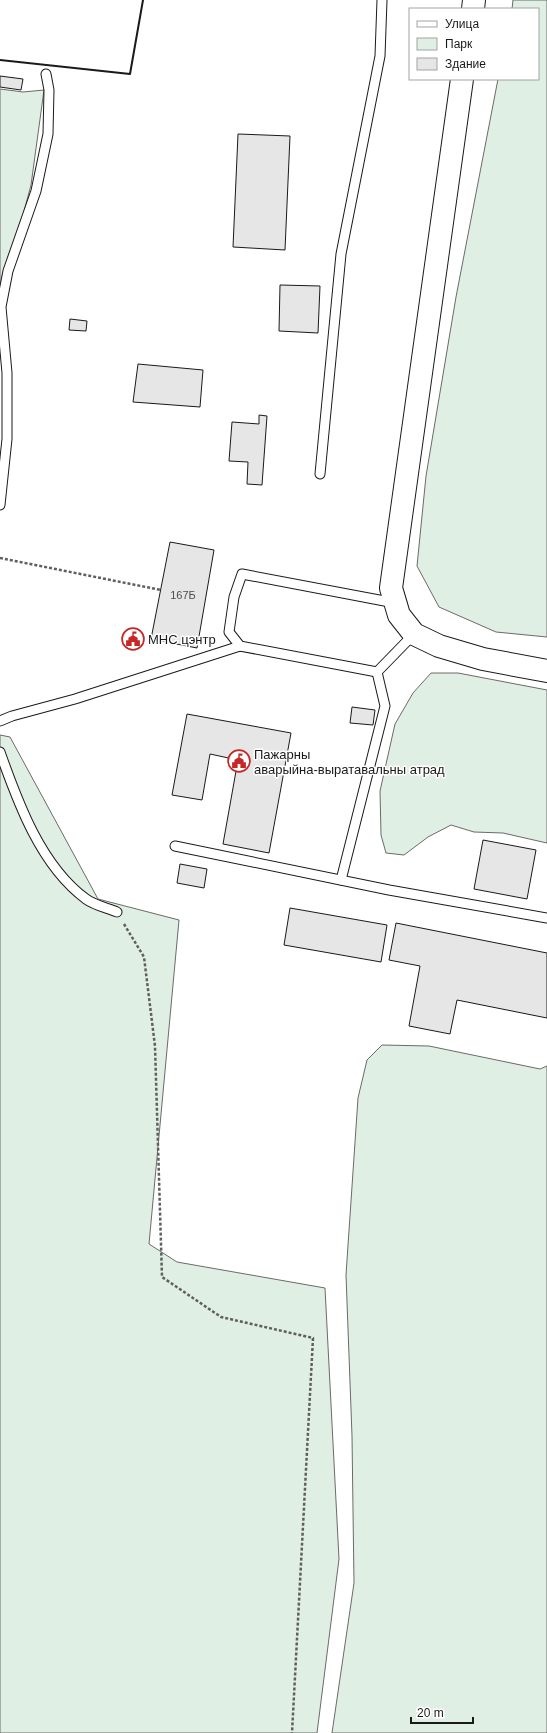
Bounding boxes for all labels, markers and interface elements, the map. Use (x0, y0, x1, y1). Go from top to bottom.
legend (409, 8, 539, 80)
text: Улица (445, 17, 479, 31)
text: Парк (445, 37, 473, 51)
text: Здание (445, 57, 486, 71)
house number: 167Б (170, 589, 196, 601)
public building icon: МНС цэнтр (120, 626, 146, 652)
place label: МНС цэнтр (148, 632, 216, 647)
place label: Пажарны аварыйна-выратавальны атрад (254, 747, 445, 777)
public building icon: Пажарны аварыйна-выратавальны атрад (226, 748, 252, 774)
scale bar (411, 1699, 473, 1725)
text: 20 m (417, 1706, 444, 1720)

